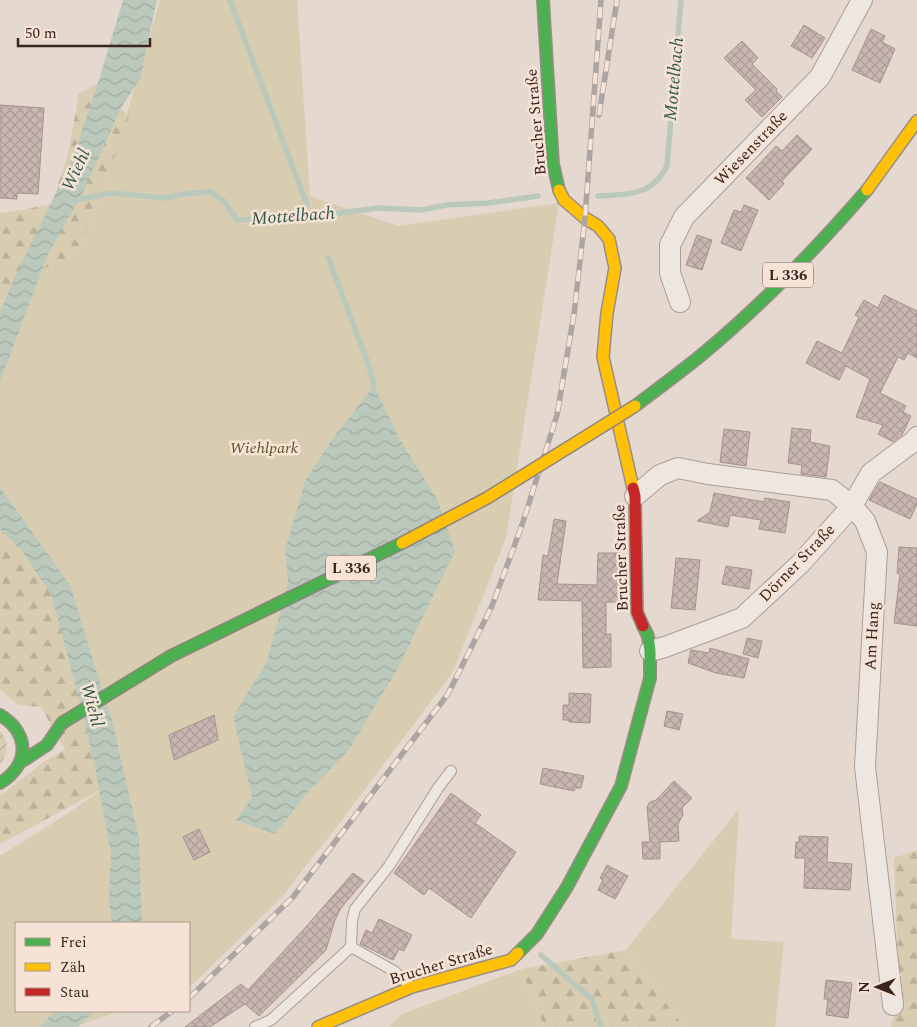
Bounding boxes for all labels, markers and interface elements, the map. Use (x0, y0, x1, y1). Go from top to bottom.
scale bar (18, 15, 150, 47)
text: 50 m (25, 22, 57, 45)
water label: Mottelbach (657, 36, 691, 122)
street label: Brucher Straße (519, 68, 553, 176)
street label: Wiesenstraße (709, 105, 793, 191)
water label: Wiehl (54, 144, 98, 196)
water label: Mottelbach (250, 200, 336, 232)
road number: L 336 (763, 262, 813, 288)
park label: Wiehlpark (230, 436, 299, 460)
street label: Brucher Straße (607, 504, 635, 612)
street label: Dörner Straße (753, 518, 841, 608)
road number: L 336 (326, 556, 376, 580)
street label: Am Hang (858, 601, 886, 671)
water label: Wiehl (73, 680, 111, 730)
legend (15, 922, 190, 1012)
text: Frei (60, 931, 87, 954)
street label: Brucher Straße (386, 937, 496, 991)
text: Zäh (60, 956, 86, 979)
north arrow (852, 962, 902, 1012)
text: Stau (60, 981, 89, 1004)
text: N (854, 981, 875, 993)

